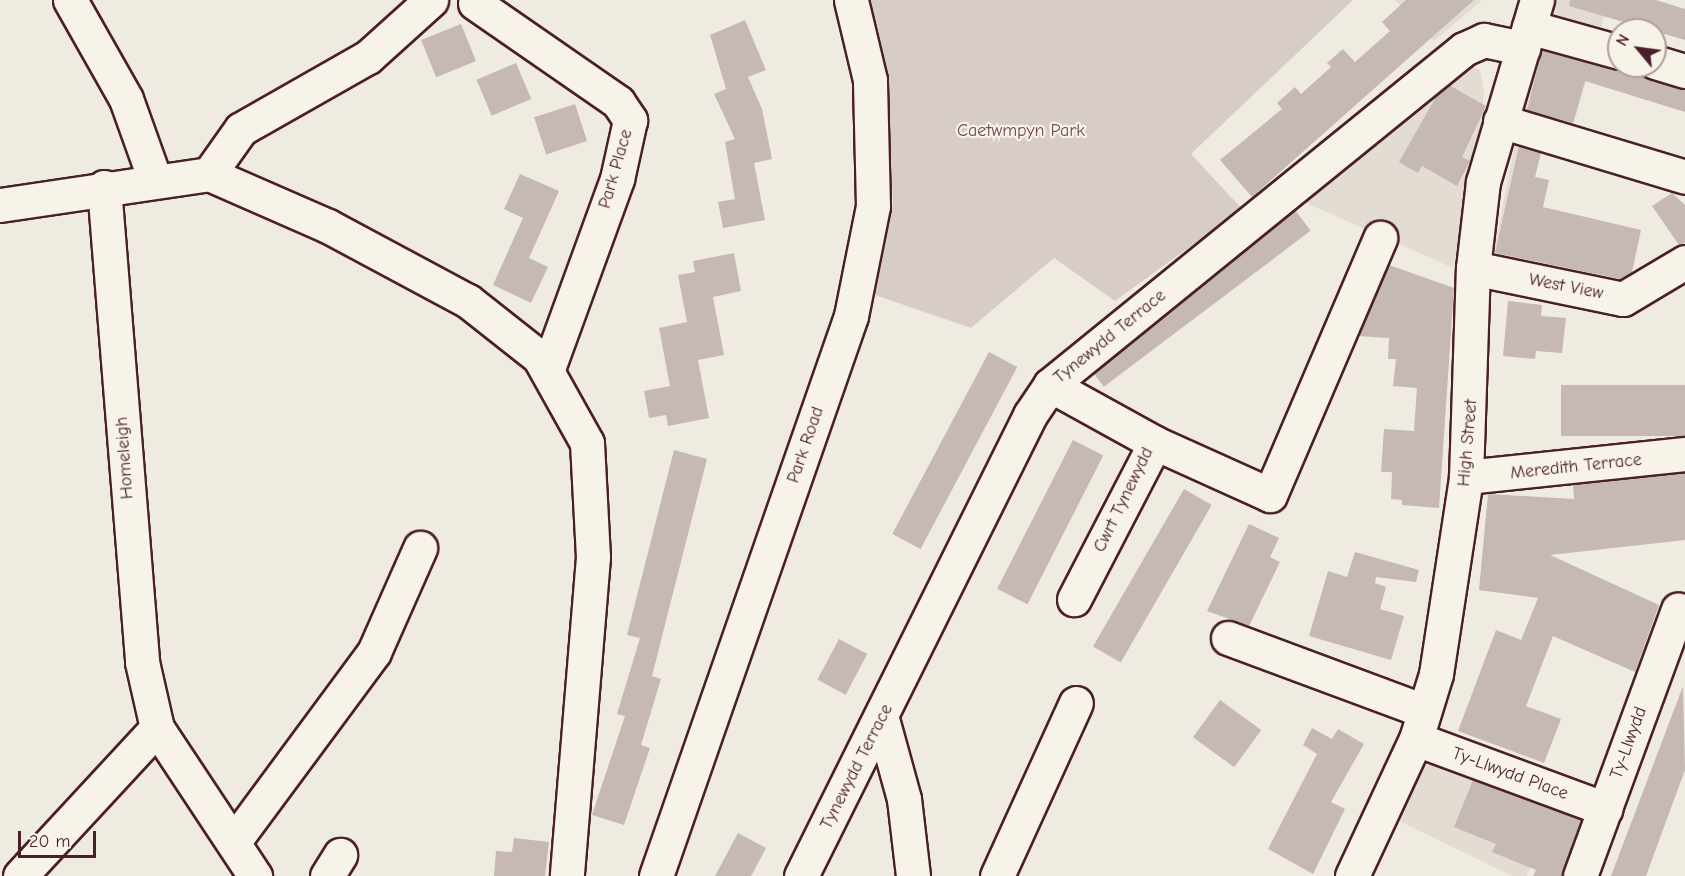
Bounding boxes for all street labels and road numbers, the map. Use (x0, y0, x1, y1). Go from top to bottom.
street label: Park Place (594, 127, 638, 211)
street label: West View (1527, 269, 1605, 305)
street label: Tynewydd Terrace (1050, 285, 1170, 389)
street label: High Street (1453, 399, 1483, 487)
street label: Park Road (783, 404, 829, 486)
street label: Homeleigh (111, 416, 139, 500)
street label: Cwrt Tynewydd (1089, 444, 1159, 556)
street label: Meredith Terrace (1509, 449, 1643, 485)
street label: Tynewydd Terrace (816, 701, 898, 833)
street label: Ty-Llwydd (1606, 704, 1652, 782)
street label: Ty-Llwydd Place (1449, 743, 1571, 805)

